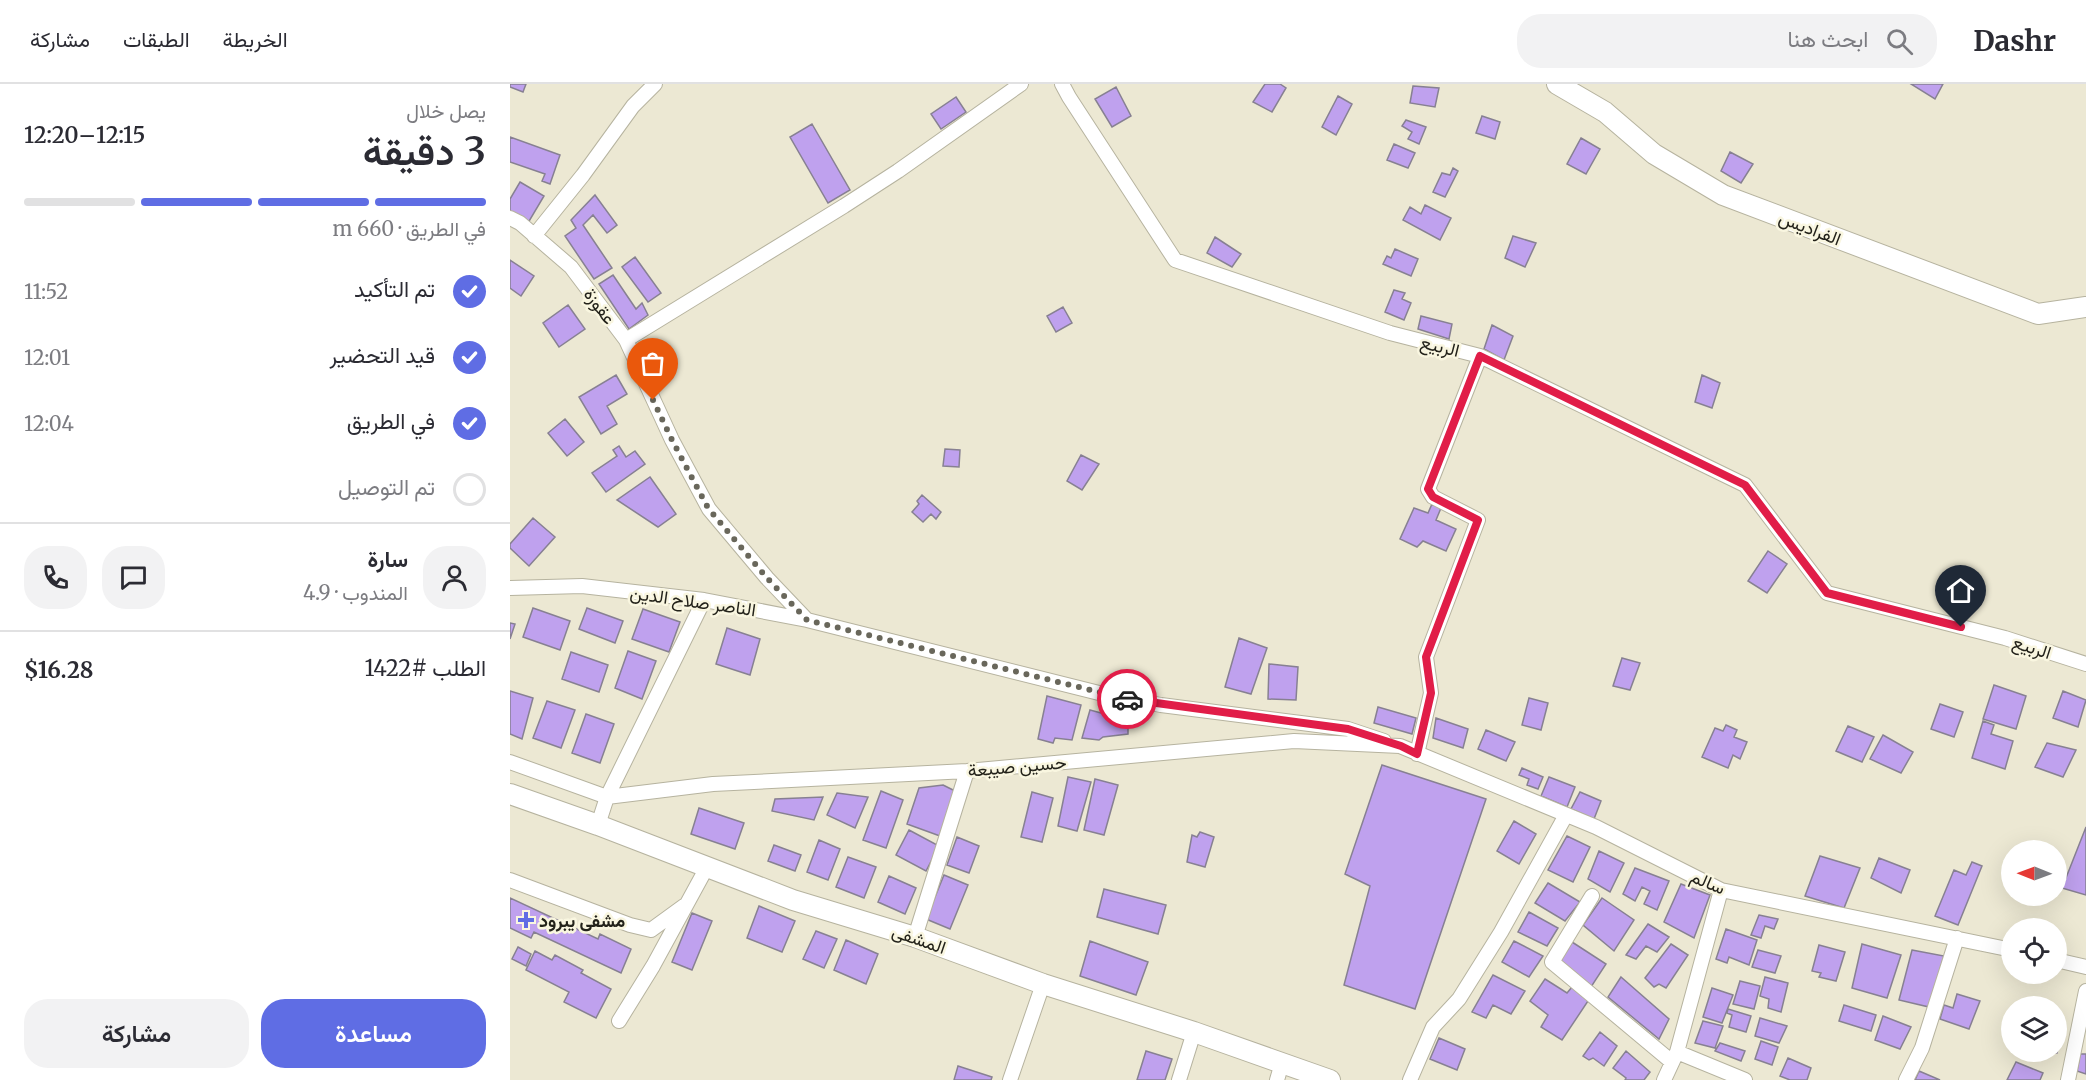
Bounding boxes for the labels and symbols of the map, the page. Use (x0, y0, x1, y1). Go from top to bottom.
street label: الفراديس (1776, 206, 1844, 250)
street label: عقوزة (579, 283, 621, 329)
street label: الربيع (1418, 330, 1462, 363)
pin (627, 338, 678, 400)
pin (1935, 565, 1986, 627)
street label: الناصر صلاح الدين (628, 581, 757, 622)
street label: الربيع (2009, 630, 2054, 665)
courier (1097, 669, 1157, 729)
street label: حسين صيبعة (967, 750, 1067, 782)
north arrow (2001, 840, 2067, 906)
street label: سالم (1687, 864, 1729, 900)
place label: مشفى يبرود (539, 909, 626, 932)
marker: مشفى يبرود (517, 911, 535, 929)
street label: المشفى (889, 919, 949, 959)

